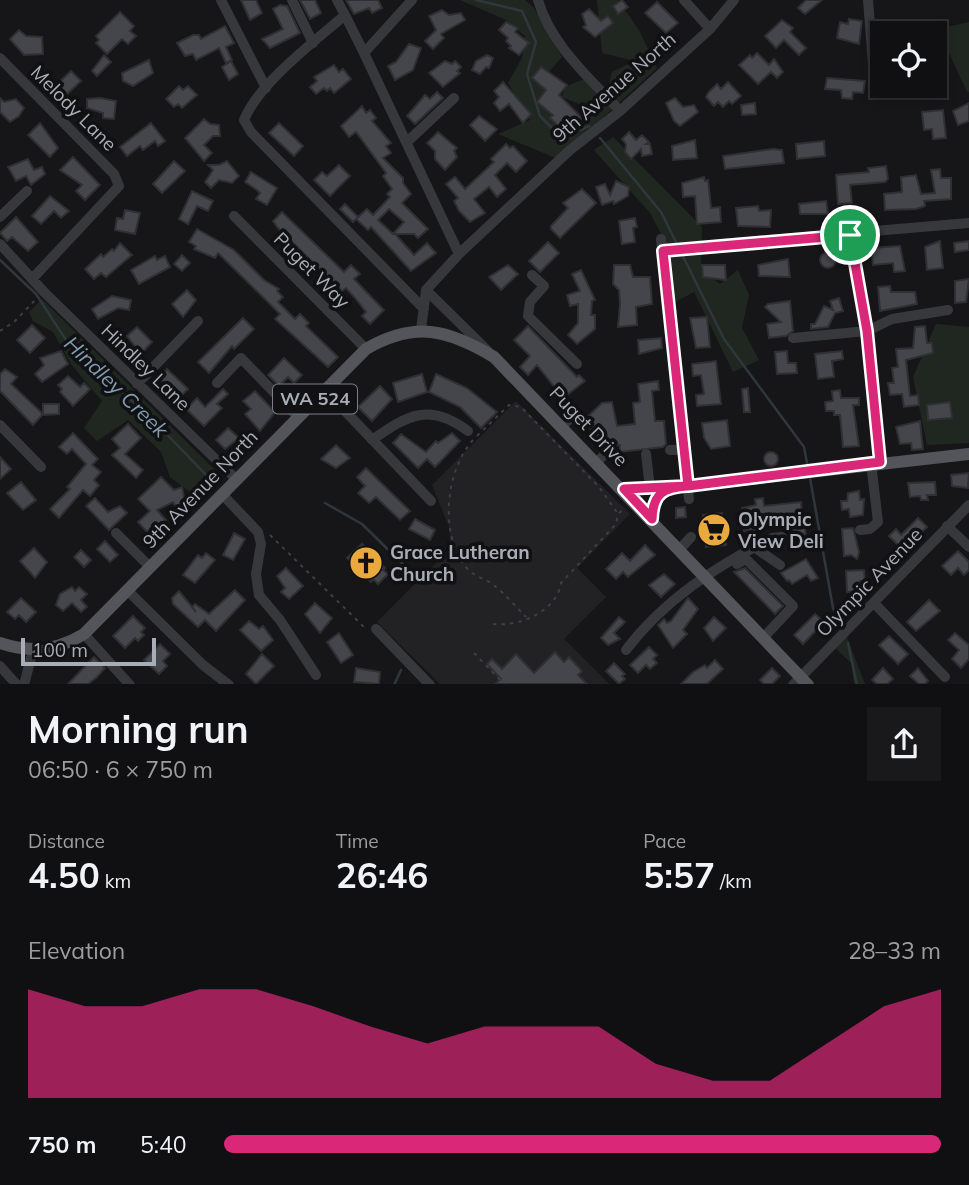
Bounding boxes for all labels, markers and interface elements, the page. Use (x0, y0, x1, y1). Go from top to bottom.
map controls (870, 21, 947, 98)
button: locate (870, 21, 947, 98)
street label: 9th Avenue North (547, 27, 681, 147)
street label: Melody Lane (26, 60, 122, 156)
pin (820, 205, 880, 265)
icon: arrive (831, 216, 869, 254)
street label: Puget Way (269, 227, 355, 313)
street label: Hindley Lane (96, 319, 196, 415)
water label: Hindley Creek (59, 330, 175, 443)
street label: Puget Drive (545, 381, 633, 471)
road number: WA 524 (273, 384, 357, 414)
street label: 9th Avenue North (137, 425, 263, 553)
place label: Olympic View Deli (737, 507, 824, 553)
supermarket icon: Olympic View Deli (695, 511, 733, 549)
street label: Olympic Avenue (811, 522, 927, 642)
place label: Grace Lutheran Church (390, 540, 530, 586)
church icon: Grace Lutheran Church (347, 544, 385, 582)
scale bar (21, 636, 156, 667)
text: 100 m (32, 638, 88, 662)
text: Morning run (28, 705, 249, 753)
button: share (867, 707, 941, 781)
text: 06:50 · 6 × 750 m (28, 755, 213, 784)
text: Distance (28, 829, 105, 853)
text: Time (336, 829, 379, 853)
text: Pace (643, 829, 686, 853)
text: 4.50 (28, 853, 100, 897)
text: 26:46 (336, 853, 428, 897)
text: 5:57 (643, 853, 715, 897)
text: km (100, 869, 131, 893)
text: /km (715, 869, 752, 893)
text: Elevation (28, 936, 125, 965)
text: 28–33 m (848, 936, 941, 965)
text: 750 m (28, 1130, 96, 1159)
text: 5:40 (140, 1130, 187, 1159)

